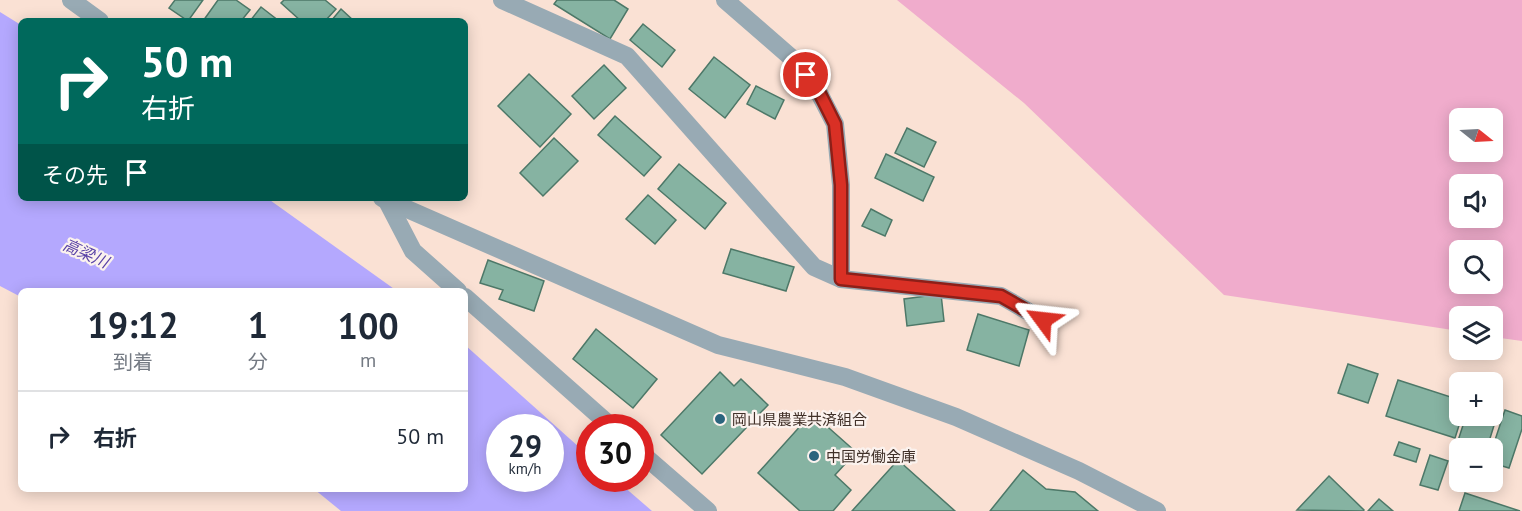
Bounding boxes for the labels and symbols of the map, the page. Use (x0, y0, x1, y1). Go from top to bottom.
pin (780, 49, 831, 100)
north arrow (1449, 108, 1503, 162)
water label: 高梁川 (60, 234, 114, 273)
position arrow (1011, 288, 1075, 352)
place label: 岡山県農業共済組合 (732, 410, 867, 429)
marker: 岡山県農業共済組合 (713, 412, 727, 426)
speed limit sign: 30 (576, 414, 654, 492)
place label: 中国労働金庫 (826, 447, 916, 466)
marker: 中国労働金庫 (807, 449, 821, 463)

